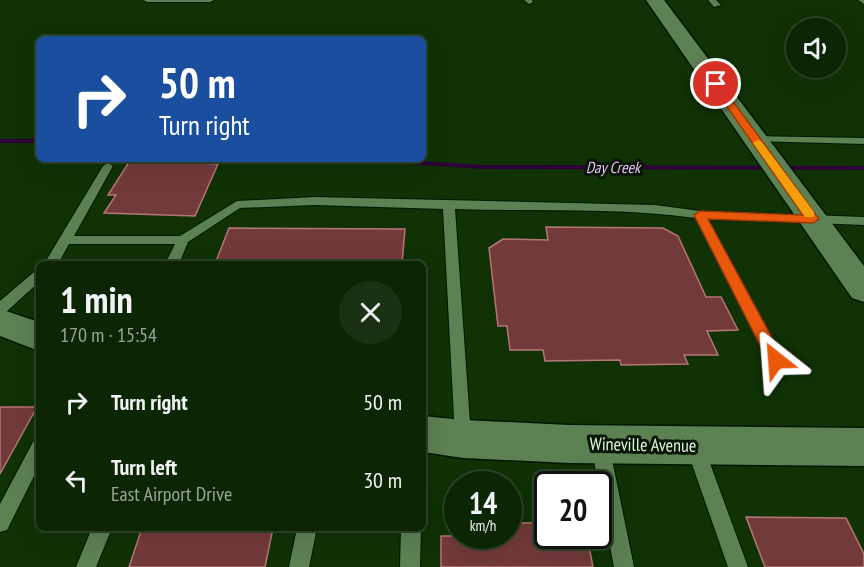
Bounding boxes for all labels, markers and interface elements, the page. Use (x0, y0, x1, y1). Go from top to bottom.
map controls (786, 18, 846, 78)
button: sound (786, 18, 846, 78)
text: 50 m (159, 55, 236, 110)
pin (690, 58, 741, 109)
icon: right (60, 60, 138, 138)
icon: arrive (699, 67, 732, 100)
text: Turn right (159, 108, 250, 142)
water label: Day Creek (586, 157, 642, 177)
text: 1 min (60, 276, 133, 323)
button: close (339, 281, 402, 344)
text: 170 m · 15:54 (60, 322, 157, 348)
position arrow (744, 328, 808, 392)
icon: right (60, 386, 93, 419)
text: Turn right (111, 388, 188, 416)
text: 50 m (363, 388, 402, 416)
street label: Wineville Avenue (590, 432, 697, 457)
text: Turn left (111, 453, 177, 481)
icon: left (60, 464, 93, 497)
text: 30 m (363, 466, 402, 494)
speed limit sign: 20 (534, 471, 612, 549)
text: East Airport Drive (111, 481, 232, 507)
text: 14 (469, 483, 497, 522)
text: km/h (470, 516, 496, 535)

